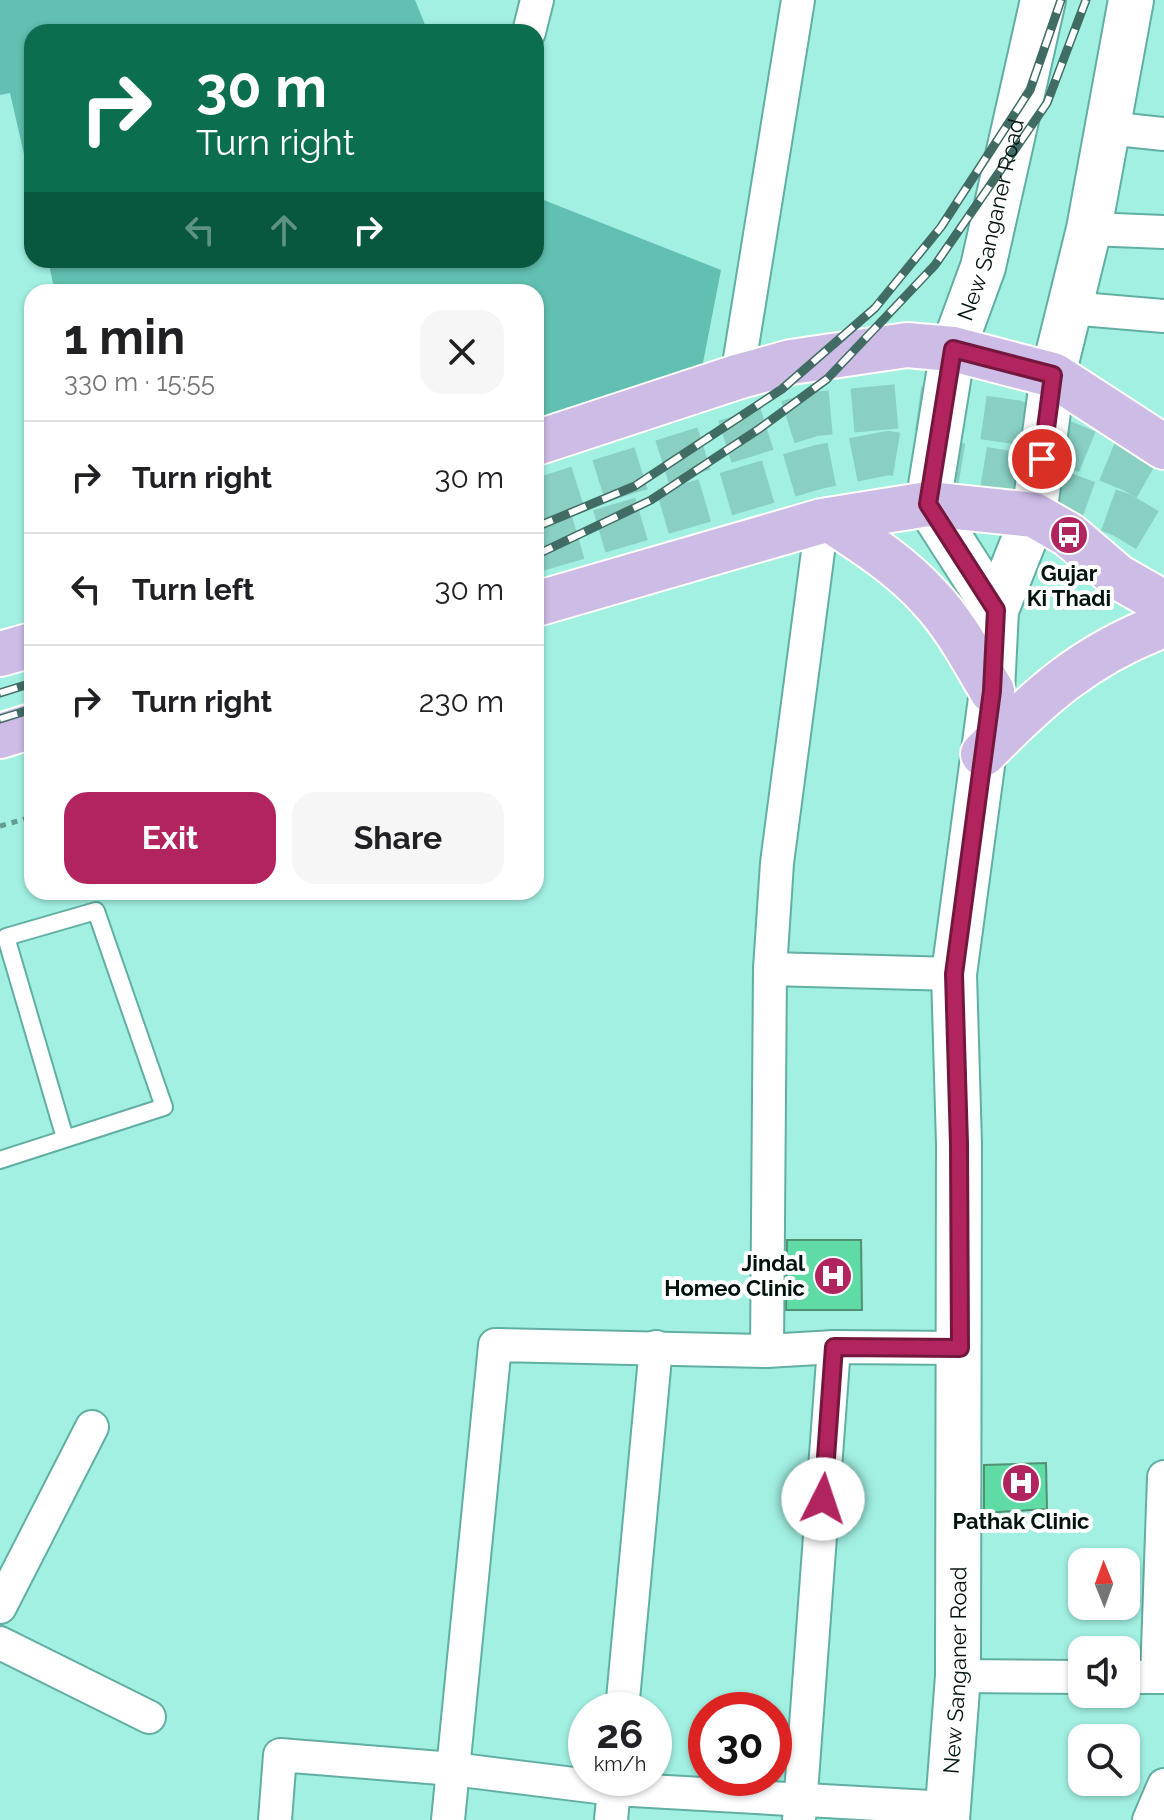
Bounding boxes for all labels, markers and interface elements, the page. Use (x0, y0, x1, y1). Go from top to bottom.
text: 30 m (196, 54, 327, 120)
icon: right (64, 56, 168, 160)
street label: New Sanganer Road (952, 116, 1029, 324)
text: Turn right (196, 121, 355, 163)
icon: left (178, 208, 222, 252)
icon: ahead (262, 208, 306, 252)
icon: right (346, 208, 390, 252)
text: 1 min (64, 309, 185, 365)
button: close (420, 310, 504, 394)
text: 330 m · 15:55 (64, 367, 215, 397)
pin (1008, 425, 1076, 493)
icon: arrive (1020, 437, 1064, 481)
icon: right (64, 455, 108, 499)
text: Turn right (132, 460, 272, 495)
text: 30 m (434, 460, 504, 495)
bus stop icon: Gujar Ki Thadi (1048, 514, 1090, 556)
place label: Gujar Ki Thadi (1027, 560, 1111, 611)
icon: left (64, 567, 108, 611)
text: Turn left (132, 572, 254, 607)
text: 30 m (434, 572, 504, 607)
icon: right (64, 679, 108, 723)
text: Turn right (132, 684, 272, 719)
text: 230 m (419, 684, 504, 719)
button: Exit (64, 792, 276, 884)
button: Share (292, 792, 504, 884)
place label: Jindal Homeo Clinic (664, 1250, 806, 1301)
hospital icon: Jindal Homeo Clinic (812, 1255, 854, 1297)
position arrow (781, 1457, 865, 1541)
hospital icon: Pathak Clinic (1000, 1462, 1042, 1504)
place label: Pathak Clinic (953, 1508, 1089, 1534)
north arrow (1068, 1548, 1140, 1620)
map controls (1068, 1548, 1140, 1796)
street label: New Sanganer Road (938, 1567, 971, 1775)
button: sound (1068, 1636, 1140, 1708)
speed limit sign: 30 (688, 1692, 792, 1796)
text: 26 (597, 1710, 643, 1757)
button: search (1068, 1724, 1140, 1796)
text: km/h (594, 1752, 646, 1776)

